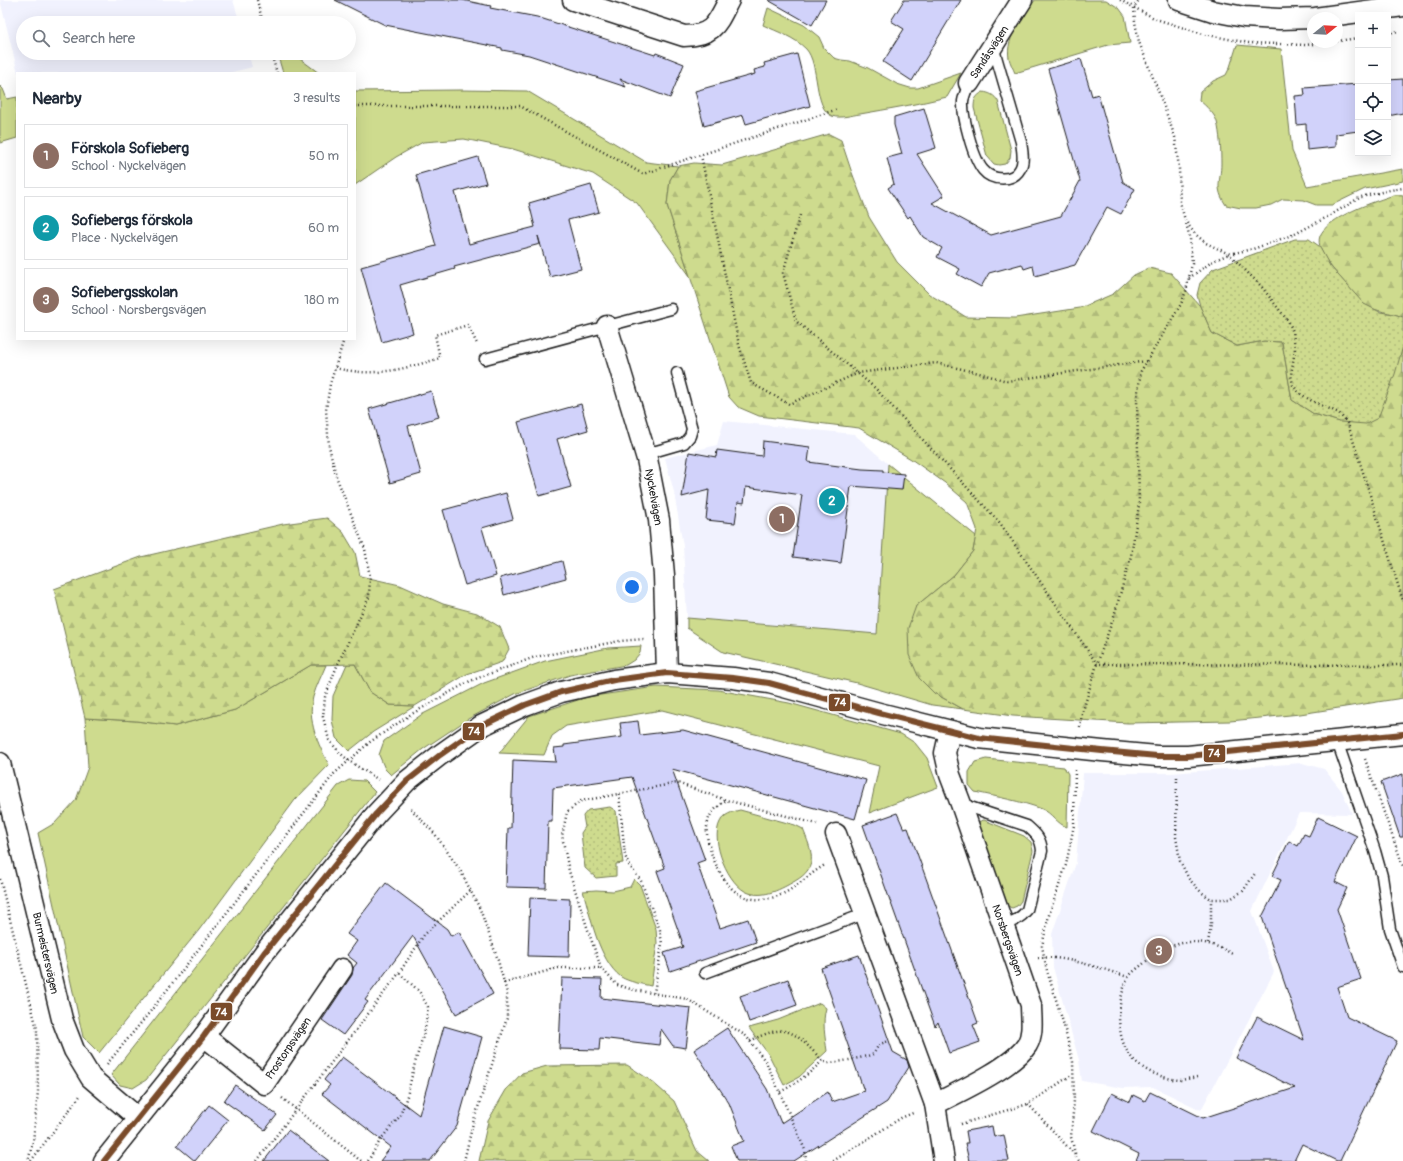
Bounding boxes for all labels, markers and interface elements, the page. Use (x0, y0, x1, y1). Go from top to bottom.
north arrow (1307, 12, 1343, 48)
map controls (1355, 12, 1391, 156)
button: + (1355, 12, 1391, 48)
search box (16, 16, 356, 60)
street label: Sandåsvägen (967, 23, 1011, 81)
icon: search (30, 27, 52, 49)
text: Search here (62, 29, 135, 48)
button: − (1355, 48, 1391, 84)
button: locate (1355, 84, 1391, 120)
text: Nearby (32, 88, 81, 109)
text: 3 results (293, 90, 340, 106)
button: layers (1355, 120, 1391, 156)
text: Förskola Sofieberg (71, 139, 189, 158)
text: 1 (43, 148, 49, 164)
text: 50 m (309, 148, 339, 164)
text: School · Nyckelvägen (71, 158, 186, 174)
text: Sofiebergs förskola (71, 211, 193, 230)
text: 2 (42, 220, 50, 236)
text: 60 m (308, 220, 339, 236)
text: Place · Nyckelvägen (71, 230, 178, 246)
text: Sofiebergsskolan (71, 283, 178, 302)
text: 3 (42, 292, 50, 308)
text: 180 m (304, 292, 339, 308)
text: School · Norsbergsvägen (71, 302, 206, 318)
street label: Nyckelvägen (642, 468, 665, 527)
pin: 2 (819, 486, 845, 516)
pin: 1 (769, 504, 795, 534)
your location (622, 577, 642, 597)
line badge: 74 (828, 693, 851, 712)
text: 74 (834, 696, 847, 709)
line badge: 74 (462, 722, 485, 741)
text: 74 (468, 725, 481, 738)
line badge: 74 (1203, 744, 1226, 763)
text: 74 (1208, 747, 1221, 760)
street label: Norsbergsvägen (989, 903, 1026, 978)
street label: Burmeistersvägen (30, 911, 61, 995)
pin: 3 (1146, 936, 1172, 966)
line badge: 74 (210, 1002, 233, 1021)
text: 74 (215, 1006, 228, 1019)
street label: Prostorpsvägen (263, 1015, 314, 1082)

